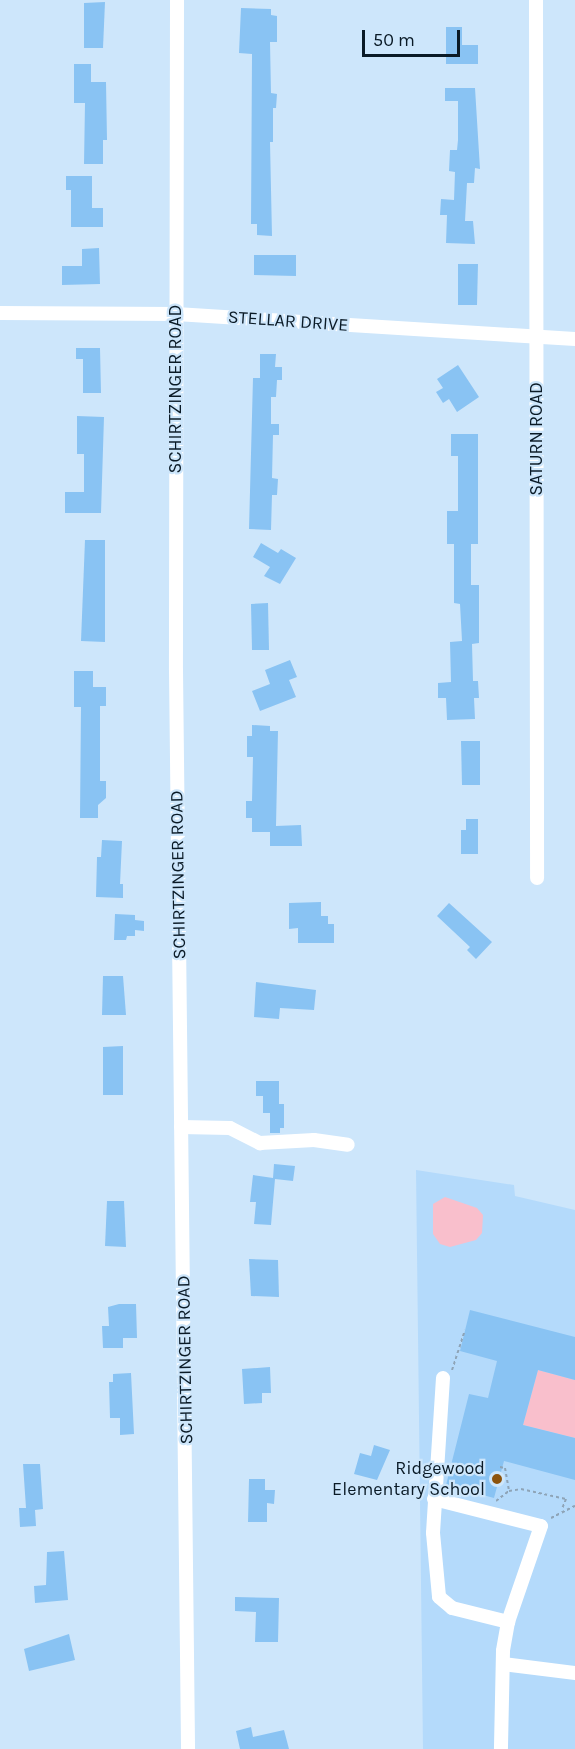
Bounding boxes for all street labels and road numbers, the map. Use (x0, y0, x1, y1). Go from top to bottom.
street label: SCHIRTZINGER ROAD (164, 305, 186, 473)
street label: STELLAR DRIVE (227, 306, 349, 336)
street label: SATURN ROAD (525, 382, 547, 496)
street label: SCHIRTZINGER ROAD (166, 790, 190, 960)
street label: SCHIRTZINGER ROAD (173, 1275, 197, 1445)

